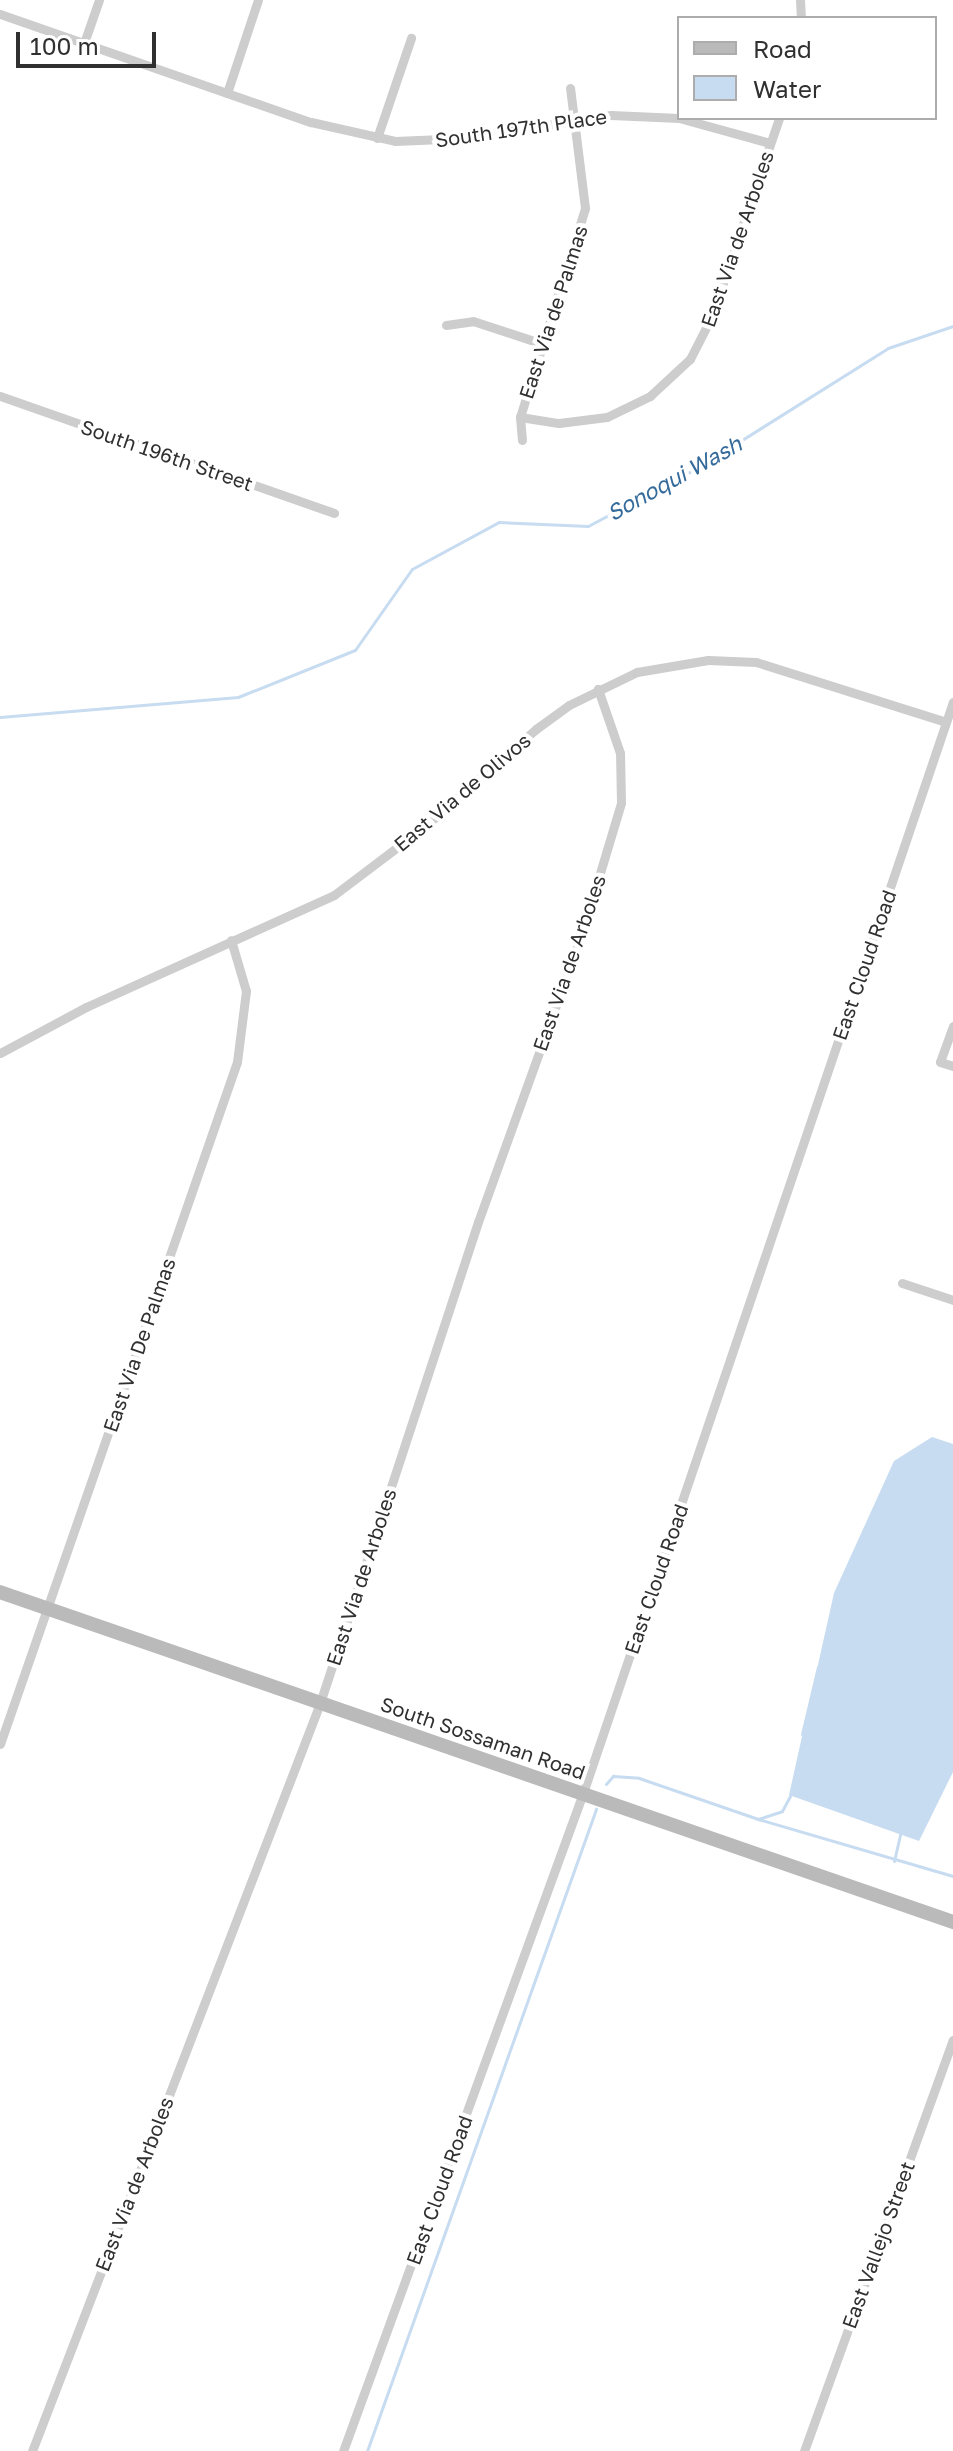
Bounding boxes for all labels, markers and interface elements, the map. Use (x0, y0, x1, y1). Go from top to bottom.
scale bar (20, 16, 160, 66)
legend (677, 16, 937, 120)
text: 100 m (30, 31, 99, 60)
text: Road (753, 34, 812, 63)
text: Water (753, 74, 821, 103)
street label: South 197th Place (434, 104, 608, 152)
street label: East Via de Arboles (696, 148, 778, 330)
street label: East Via de Palmas (514, 222, 592, 402)
street label: South 196th Street (78, 414, 256, 496)
water label: Sonoqui Wash (602, 430, 746, 526)
street label: East Via de Olivos (389, 728, 535, 856)
street label: East Via de Arboles (528, 872, 610, 1054)
street label: East Cloud Road (827, 887, 901, 1043)
street label: East Via De Palmas (98, 1255, 180, 1435)
street label: East Via de Arboles (321, 1485, 401, 1669)
street label: East Cloud Road (619, 1501, 693, 1657)
street label: South Sossaman Road (378, 1692, 588, 1784)
street label: East Via de Arboles (90, 2093, 178, 2275)
street label: East Cloud Road (401, 2112, 477, 2268)
street label: East Vallejo Street (837, 2158, 919, 2332)

